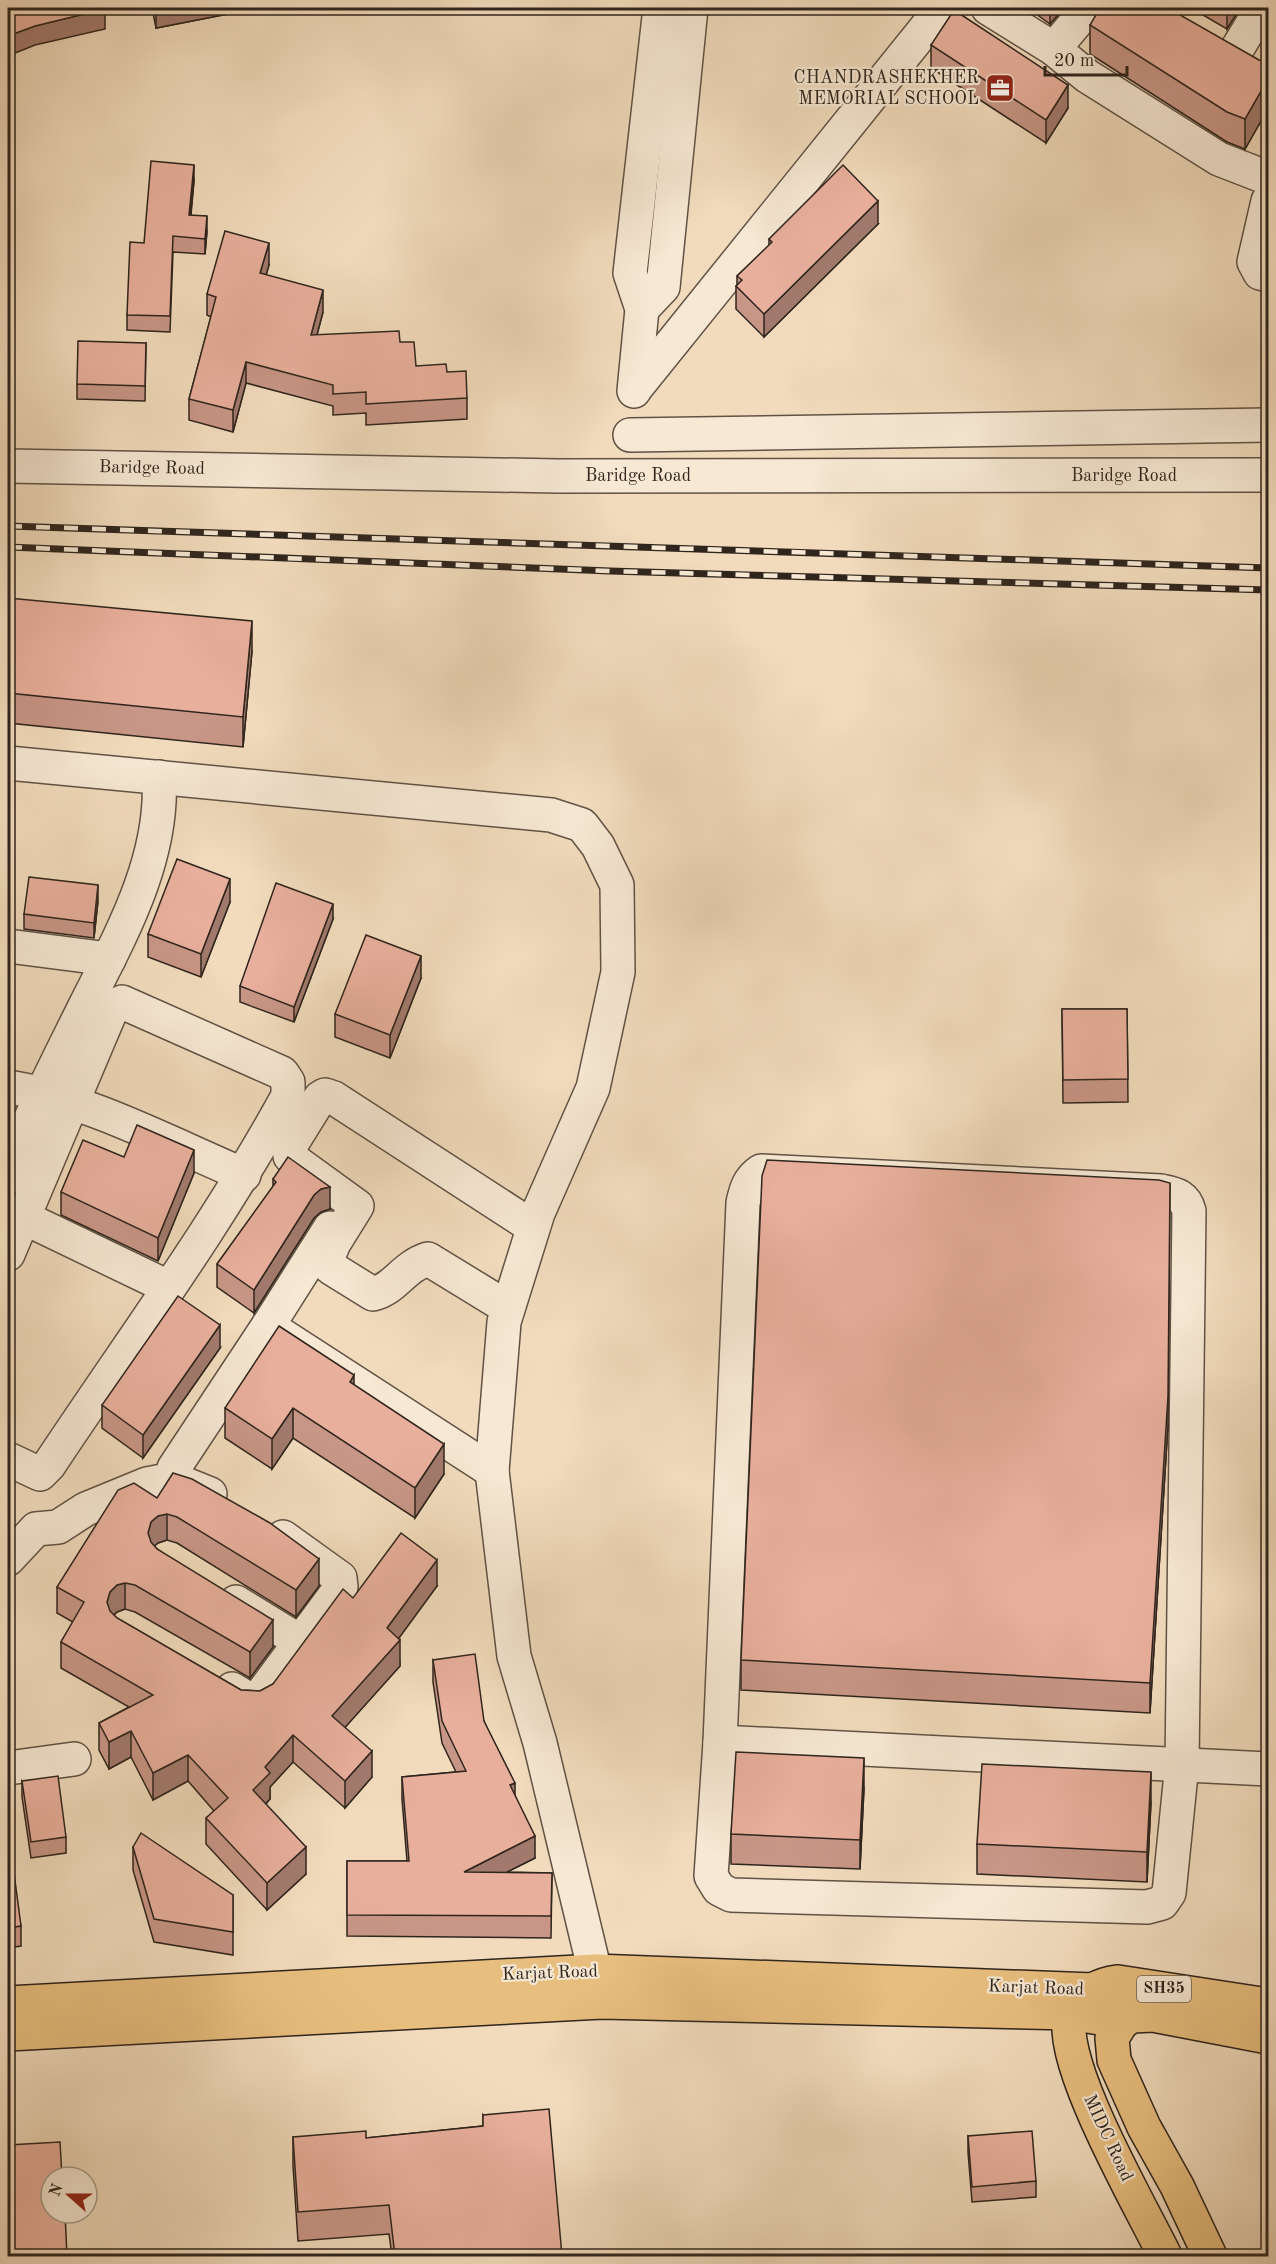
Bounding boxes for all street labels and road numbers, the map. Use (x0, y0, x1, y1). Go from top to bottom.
street label: Baridge Road (99, 458, 205, 478)
street label: Baridge Road (585, 467, 691, 485)
street label: Baridge Road (1071, 467, 1177, 485)
street label: Karjat Road (502, 1962, 598, 1984)
road number: SH35 (1137, 1976, 1191, 2002)
street label: Karjat Road (988, 1977, 1084, 1999)
street label: MIDC Road (1080, 2092, 1136, 2184)

